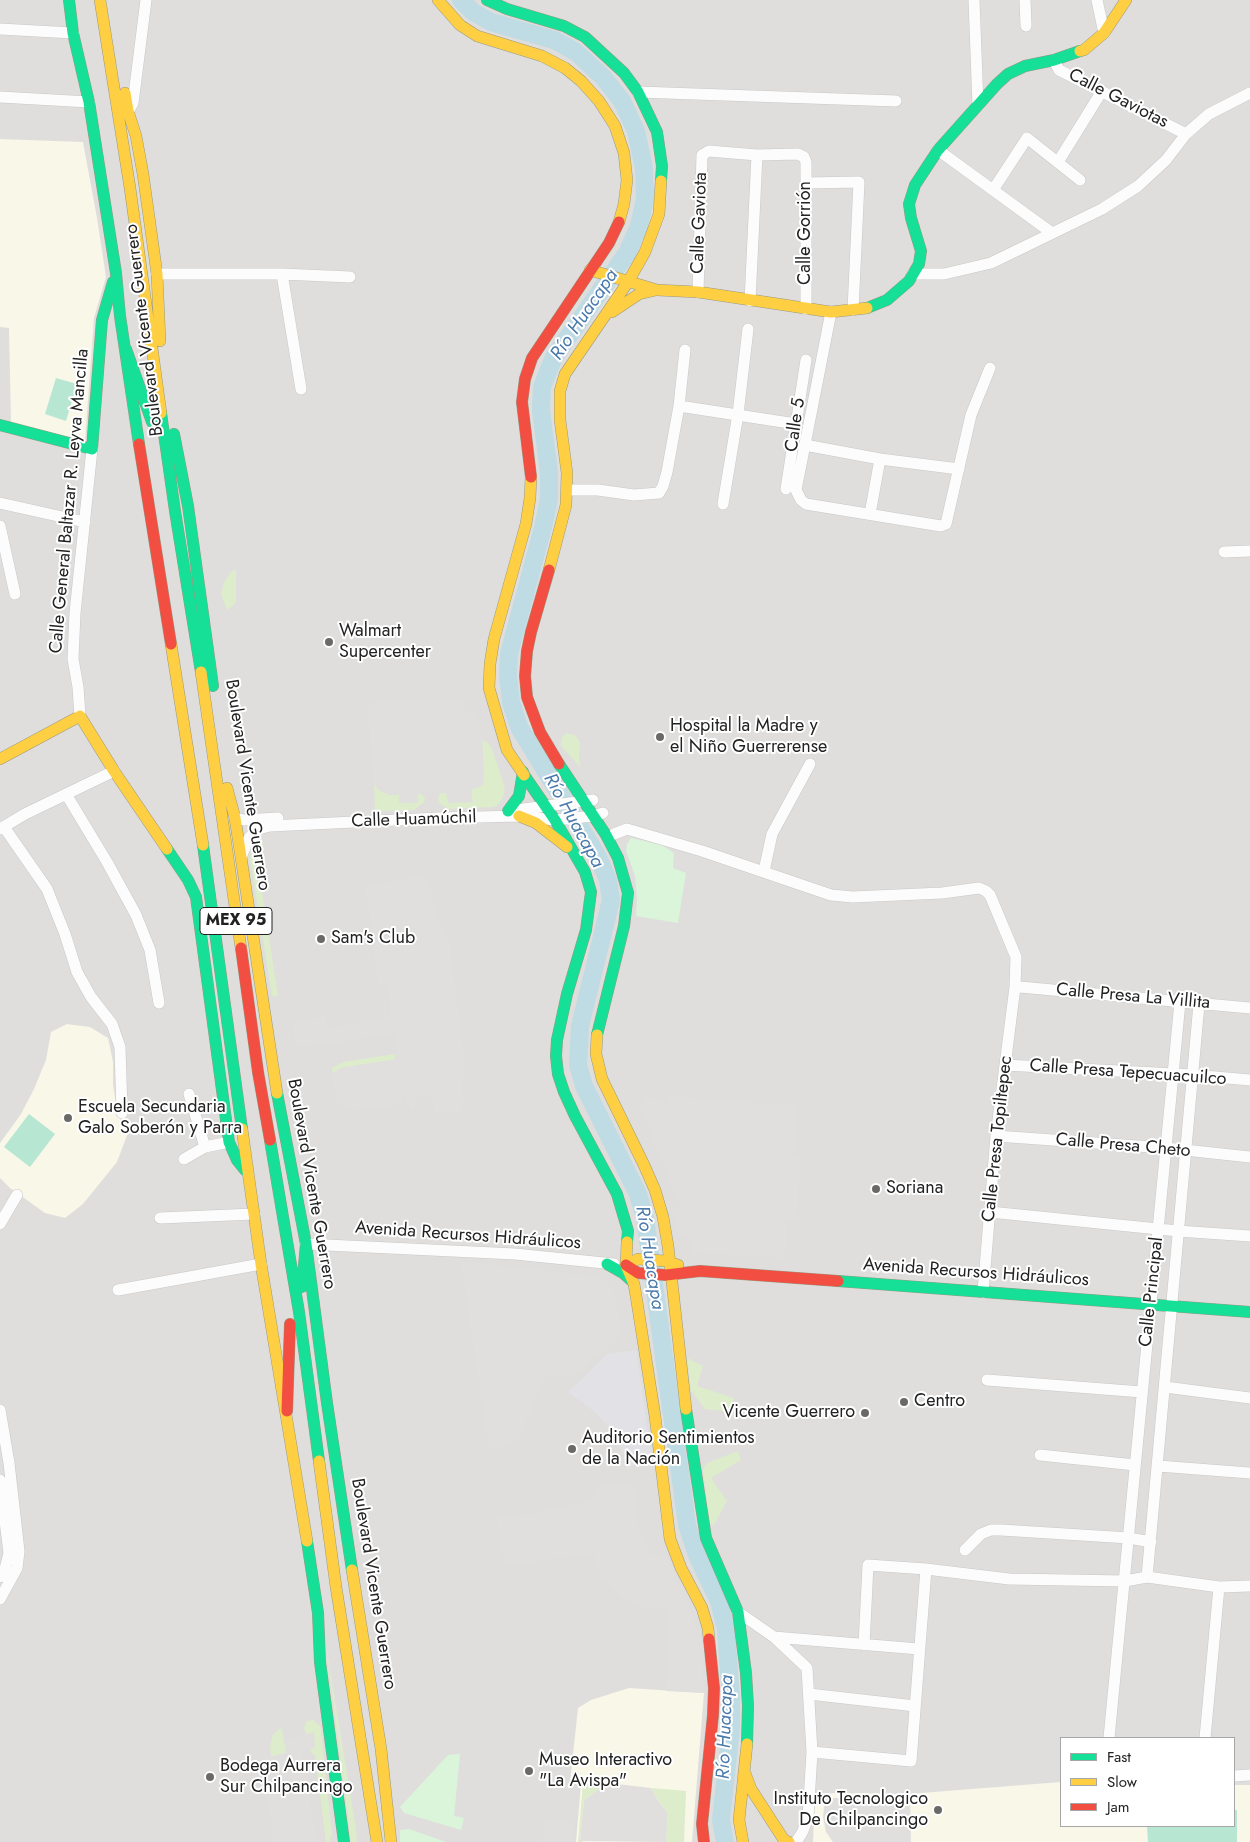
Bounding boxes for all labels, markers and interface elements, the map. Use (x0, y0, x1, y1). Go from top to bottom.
street label: Calle Gaviotas (1064, 65, 1172, 133)
street label: Calle Gaviota (687, 172, 713, 274)
street label: Calle Gorrión (795, 181, 817, 285)
street label: Boulevard Vicente Guerrero (121, 223, 169, 437)
water label: Río Huacapa (546, 265, 624, 365)
street label: Calle General Baltazar R. Leyva Mancilla (46, 348, 94, 654)
street label: Calle 5 (782, 397, 810, 453)
place label: Walmart Supercenter (339, 621, 431, 664)
marker: Walmart Supercenter (323, 636, 335, 648)
street label: Boulevard Vicente Guerrero (220, 678, 274, 892)
place label: Hospital la Madre y el Niño Guerrerense (670, 716, 827, 759)
marker: Hospital la Madre y el Niño Guerrerense (654, 731, 666, 743)
water label: Río Huacapa (538, 770, 608, 872)
street label: Calle Huamúchil (351, 807, 477, 833)
road number: MEX 95 (200, 908, 272, 934)
place label: Sam's Club (331, 928, 415, 950)
marker: Sam's Club (315, 933, 327, 945)
street label: Calle Presa La Villita (1055, 980, 1211, 1014)
street label: Calle Presa Topiltepec (979, 1055, 1017, 1223)
street label: Calle Presa Tepecuacuilco (1029, 1055, 1227, 1091)
street label: Boulevard Vicente Guerrero (282, 1077, 340, 1291)
place label: Escuela Secundaria Galo Soberón y Parra (78, 1097, 242, 1140)
marker: Escuela Secundaria Galo Soberón y Parra (62, 1112, 74, 1124)
street label: Calle Presa Cheto (1055, 1129, 1191, 1163)
place label: Soriana (886, 1178, 943, 1200)
marker: Soriana (870, 1183, 882, 1195)
water label: Río Huacapa (630, 1205, 668, 1311)
street label: Avenida Recursos Hidráulicos (354, 1217, 582, 1255)
street label: Calle Principal (1136, 1236, 1168, 1348)
street label: Avenida Recursos Hidráulicos (862, 1254, 1090, 1292)
place label: Centro (914, 1391, 965, 1413)
marker: Centro (898, 1396, 910, 1408)
place label: Vicente Guerrero (722, 1402, 855, 1424)
marker: Vicente Guerrero (859, 1407, 871, 1419)
place label: Auditorio Sentimientos de la Nación (582, 1428, 755, 1470)
marker: Auditorio Sentimientos de la Nación (566, 1443, 578, 1455)
street label: Boulevard Vicente Guerrero (346, 1477, 400, 1691)
water label: Río Huacapa (713, 1674, 739, 1780)
legend (1060, 1737, 1235, 1827)
text: Fast (1107, 1746, 1131, 1768)
place label: Museo Interactivo "La Avispa" (539, 1750, 672, 1792)
place label: Bodega Aurrera Sur Chilpancingo (220, 1756, 353, 1798)
marker: Museo Interactivo "La Avispa" (523, 1765, 535, 1777)
marker: Bodega Aurrera Sur Chilpancingo (204, 1771, 216, 1783)
text: Slow (1107, 1771, 1137, 1793)
place label: Instituto Tecnologico De Chilpancingo (774, 1789, 928, 1832)
text: Jam (1107, 1796, 1130, 1818)
marker: Instituto Tecnologico De Chilpancingo (932, 1804, 944, 1816)

